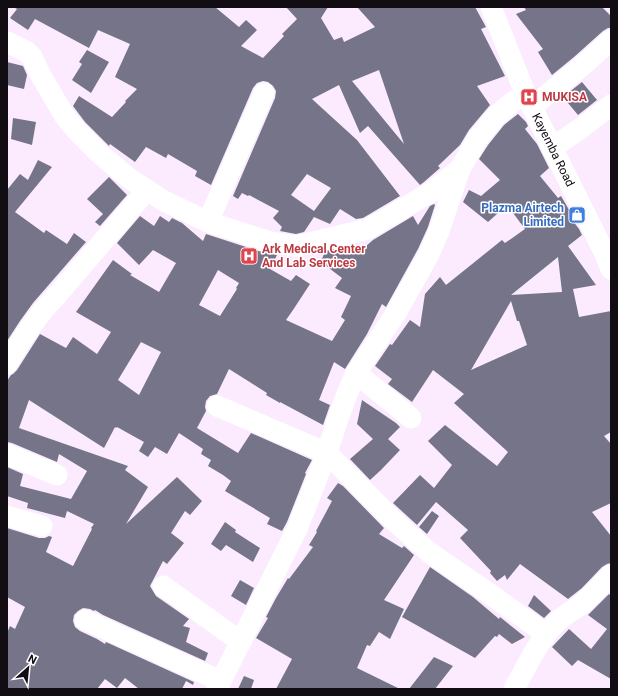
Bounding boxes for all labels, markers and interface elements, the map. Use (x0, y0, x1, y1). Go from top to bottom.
hospital icon: MUKISA (519, 87, 539, 107)
place label: MUKISA (542, 90, 588, 104)
street label: Kayemba Road (529, 111, 577, 189)
place label: Plazma Airtech Limited (481, 201, 564, 229)
shop icon: Plazma Airtech Limited (567, 205, 587, 225)
place label: Ark Medical Center And Lab Services (262, 242, 366, 270)
hospital icon: Ark Medical Center And Lab Services (239, 246, 259, 266)
north arrow (8, 648, 48, 688)
text: N (26, 652, 39, 667)

